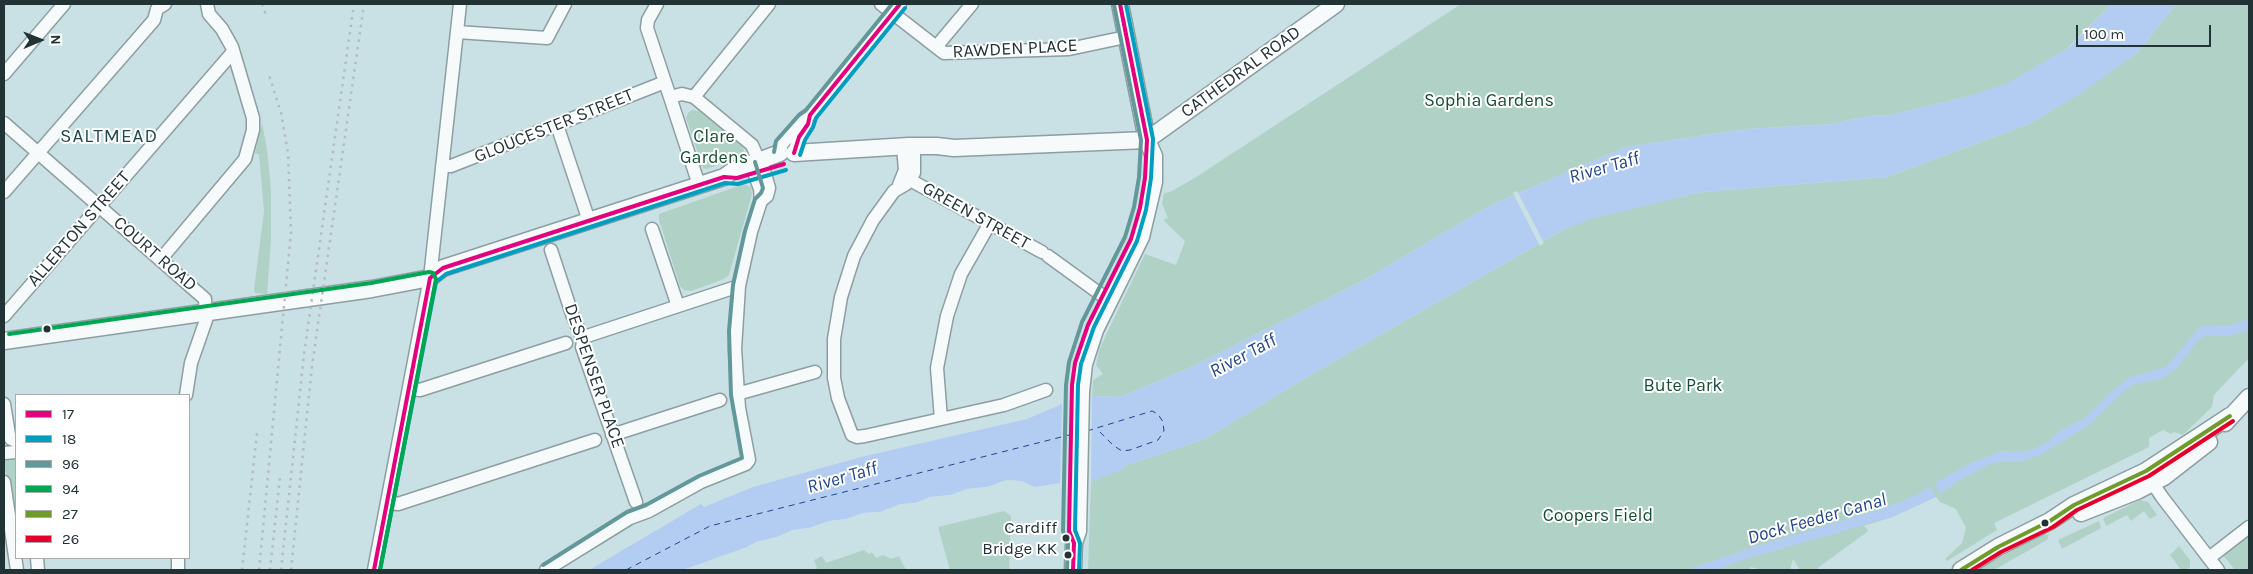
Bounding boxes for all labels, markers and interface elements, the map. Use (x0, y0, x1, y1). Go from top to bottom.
north arrow (15, 15, 65, 65)
scale bar (2078, 15, 2213, 47)
street label: CATHEDRAL ROAD (1177, 21, 1305, 123)
text: 100 m (2084, 25, 2124, 43)
text: N (47, 35, 64, 45)
street label: RAWDEN PLACE (952, 35, 1078, 63)
street label: GLOUCESTER STREET (471, 84, 637, 168)
park label: Sophia Gardens (1424, 90, 1554, 112)
district label: SALTMEAD (59, 126, 159, 148)
park label: Clare Gardens (680, 126, 748, 168)
water label: River Taff (1566, 147, 1642, 189)
street label: ALLERTON STREET (23, 167, 135, 291)
street label: GREEN STREET (918, 178, 1034, 254)
street label: COURT ROAD (109, 212, 201, 296)
street label: DESPENSER PLACE (559, 301, 629, 451)
unlabelled marker (42, 324, 52, 334)
water label: River Taff (1206, 329, 1280, 383)
park label: Bute Park (1644, 375, 1722, 397)
legend (15, 394, 190, 559)
text: 17 (62, 405, 74, 423)
text: 18 (62, 430, 76, 448)
text: 96 (62, 455, 79, 473)
water label: River Taff (804, 457, 880, 499)
text: 94 (62, 480, 79, 498)
water label: Dock Feeder Canal (1745, 488, 1889, 550)
text: 27 (62, 505, 78, 523)
park label: Coopers Field (1543, 505, 1653, 527)
place label: Cardiff Bridge KK (982, 518, 1057, 558)
unlabelled marker (2040, 518, 2050, 528)
text: 26 (62, 530, 79, 548)
marker: Cardiff Bridge KK (1061, 533, 1071, 543)
unlabelled marker (1063, 550, 1073, 560)

